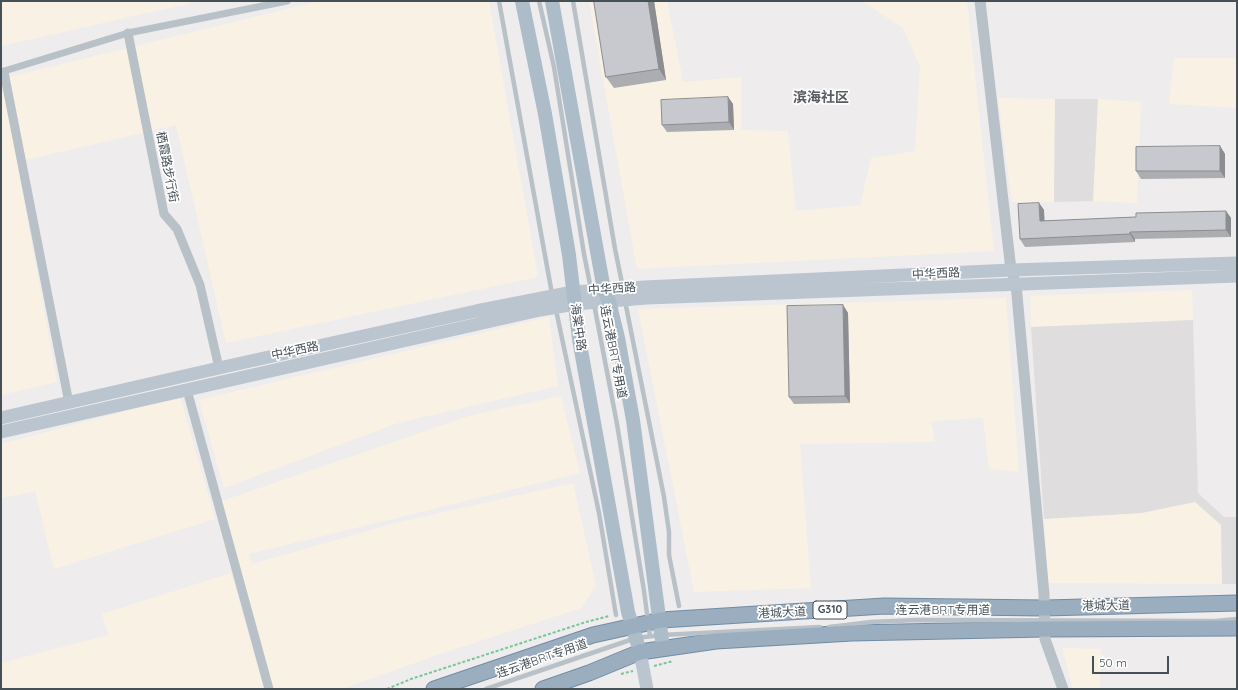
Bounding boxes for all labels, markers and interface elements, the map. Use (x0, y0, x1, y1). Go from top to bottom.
district label: 滨海社区 (793, 90, 849, 106)
street label: 栖霞路步行街 (153, 130, 181, 204)
street label: 中华西路 (912, 266, 960, 282)
street label: 中华西路 (588, 280, 636, 298)
street label: 海棠中路 (568, 302, 588, 352)
street label: 连云港BRT专用道 (597, 304, 629, 400)
street label: 中华西路 (270, 339, 320, 363)
street label: 港城大道 (1082, 598, 1130, 614)
road number: G310 (813, 601, 847, 619)
street label: 连云港BRT专用道 (896, 603, 990, 617)
street label: 港城大道 (758, 605, 806, 621)
street label: 连云港BRT专用道 (495, 637, 589, 681)
scale bar (1094, 648, 1171, 674)
text: 50 m (1099, 655, 1127, 670)

